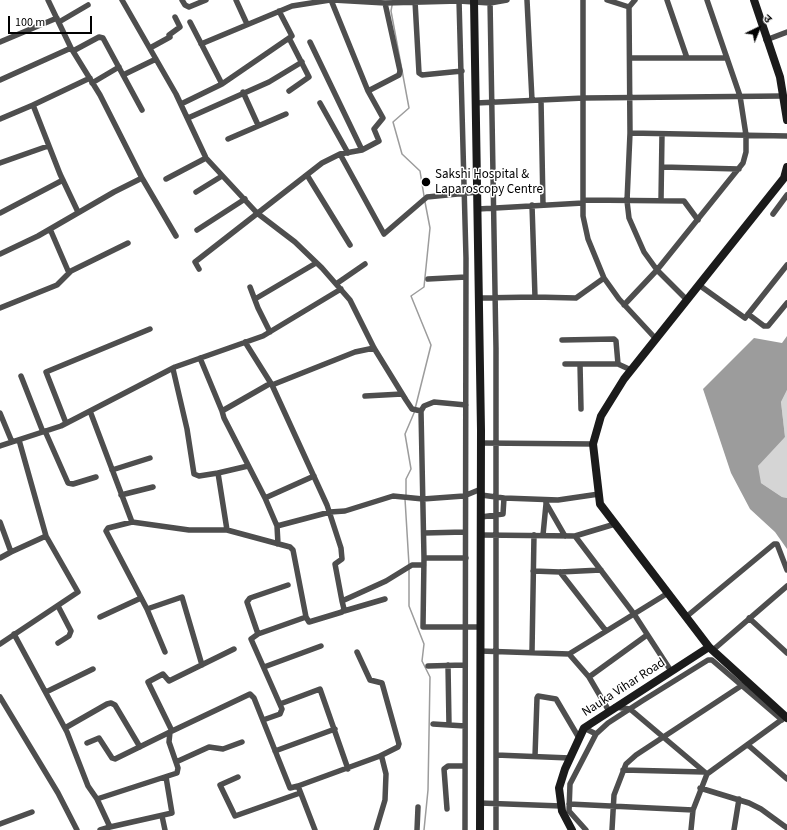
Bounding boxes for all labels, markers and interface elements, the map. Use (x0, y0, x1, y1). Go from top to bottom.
scale bar (10, 8, 94, 34)
north arrow (739, 8, 779, 48)
text: उ (760, 11, 775, 27)
text: 100 m (15, 14, 45, 31)
place label: Sakshi Hospital & Laparoscopy Centre (435, 167, 543, 198)
marker: Sakshi Hospital & Laparoscopy Centre (420, 176, 432, 188)
street label: Nauka Vihar Road (579, 655, 669, 721)

